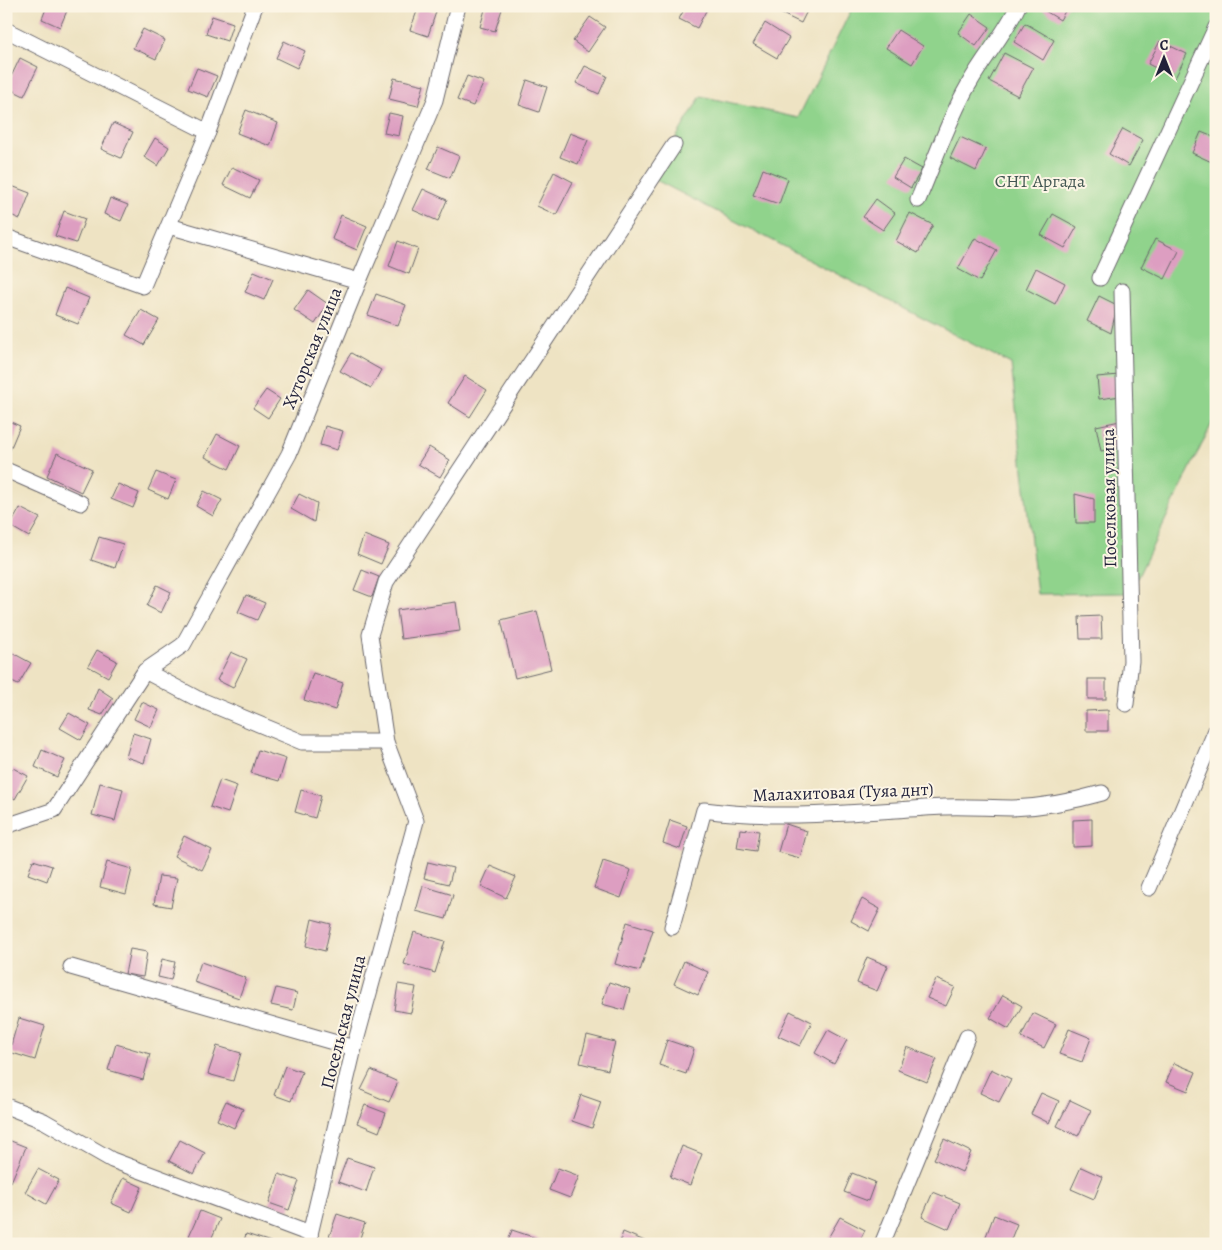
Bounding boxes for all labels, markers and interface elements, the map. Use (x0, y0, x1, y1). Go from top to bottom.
north arrow (1140, 32, 1190, 82)
text: С (1160, 36, 1169, 55)
park label: СНТ Аргада (995, 169, 1086, 193)
street label: Хуторская улица (277, 283, 348, 412)
street label: Поселковая улица (1096, 427, 1122, 568)
street label: Малахитовая (Туяа днт) (752, 777, 934, 807)
street label: Посельская улица (315, 952, 371, 1092)

